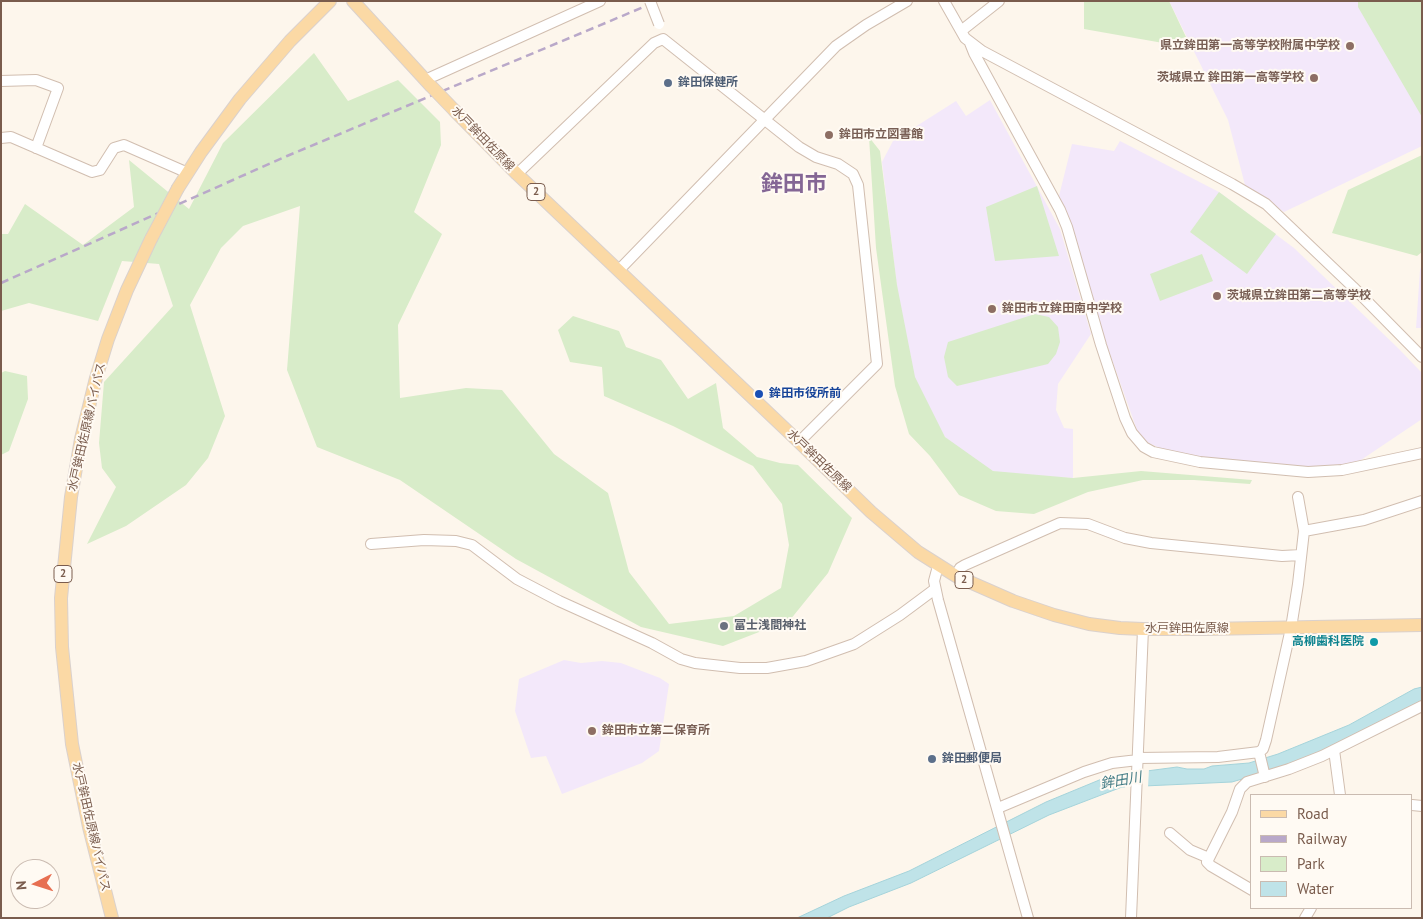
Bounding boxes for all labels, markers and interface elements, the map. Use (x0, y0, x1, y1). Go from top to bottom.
place label: 県立鉾田第一高等学校附属中学校 (1160, 39, 1340, 53)
marker: 県立鉾田第一高等学校附属中学校 (1344, 40, 1356, 52)
place label: 茨城県立 鉾田第一高等学校 (1157, 71, 1304, 85)
marker: 茨城県立 鉾田第一高等学校 (1308, 72, 1320, 84)
place label: 鉾田保健所 (678, 76, 738, 90)
marker: 鉾田保健所 (662, 77, 674, 89)
street label: 水戸鉾田佐原線 (449, 104, 517, 174)
place label: 鉾田市立図書館 (839, 128, 923, 142)
marker: 鉾田市立図書館 (823, 129, 835, 141)
district label: 鉾田市 (761, 172, 827, 198)
road number: 2 (527, 183, 545, 200)
place label: 茨城県立鉾田第二高等学校 (1227, 289, 1371, 303)
marker: 茨城県立鉾田第二高等学校 (1211, 290, 1223, 302)
place label: 鉾田市立鉾田南中学校 (1002, 302, 1122, 316)
marker: 鉾田市立鉾田南中学校 (986, 303, 998, 315)
street label: 水戸鉾田佐原線バイパス (65, 361, 109, 493)
place label: 鉾田市役所前 (769, 387, 841, 401)
marker: 鉾田市役所前 (753, 388, 765, 400)
street label: 水戸鉾田佐原線 (784, 427, 854, 495)
road number: 2 (54, 566, 72, 582)
road number: 2 (955, 572, 973, 588)
place label: 富士浅間神社 (734, 619, 806, 633)
marker: 富士浅間神社 (718, 620, 730, 632)
street label: 水戸鉾田佐原線 (1145, 622, 1229, 636)
place label: 高柳歯科医院 (1292, 635, 1364, 649)
marker: 高柳歯科医院 (1368, 636, 1380, 648)
place label: 鉾田市立第二保育所 (602, 724, 710, 738)
marker: 鉾田市立第二保育所 (586, 725, 598, 737)
place label: 鉾田郵便局 (942, 752, 1002, 766)
marker: 鉾田郵便局 (926, 753, 938, 765)
street label: 水戸鉾田佐原線バイパス (69, 761, 113, 893)
water label: 鉾田川 (1099, 769, 1143, 793)
legend (1250, 794, 1413, 909)
text: Road (1297, 804, 1329, 823)
text: Railway (1297, 829, 1347, 848)
text: Park (1297, 854, 1325, 873)
north arrow (10, 859, 60, 909)
text: Water (1297, 879, 1334, 898)
text: N (12, 880, 30, 891)

